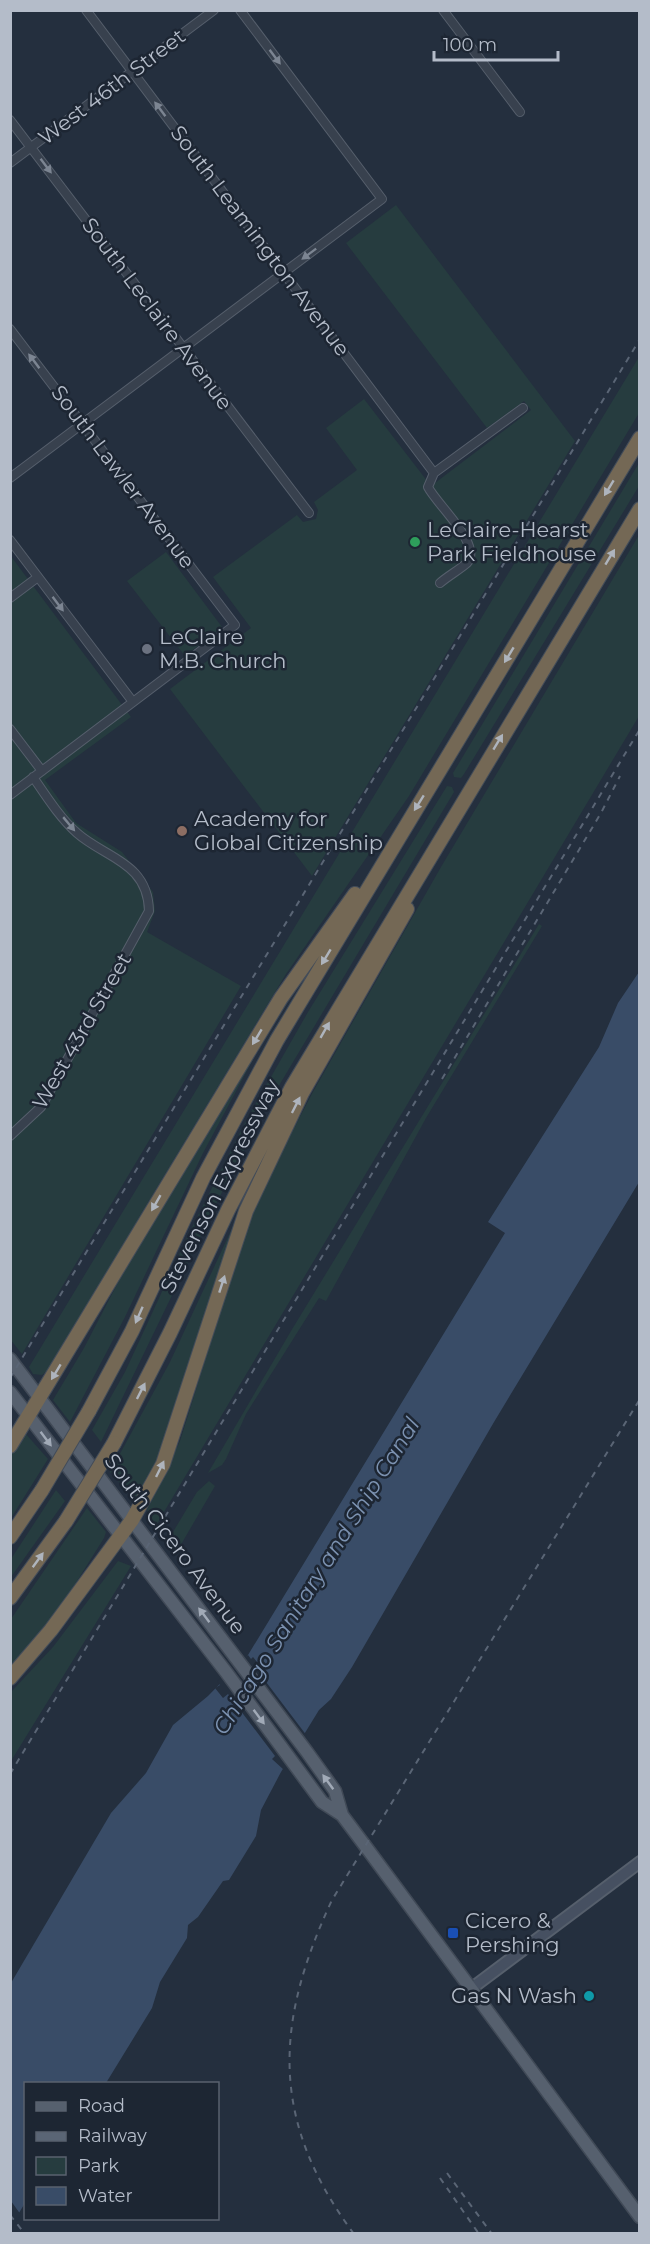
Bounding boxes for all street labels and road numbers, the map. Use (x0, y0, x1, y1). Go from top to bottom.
street label: West 46th Street (33, 23, 190, 150)
street label: South Leamington Avenue (166, 121, 355, 361)
street label: South Leclaire Avenue (77, 213, 238, 415)
street label: South Lawler Avenue (46, 380, 200, 573)
street label: West 43rd Street (27, 948, 136, 1113)
street label: Stevenson Expressway (155, 1074, 285, 1297)
street label: South Cicero Avenue (99, 1449, 251, 1639)

